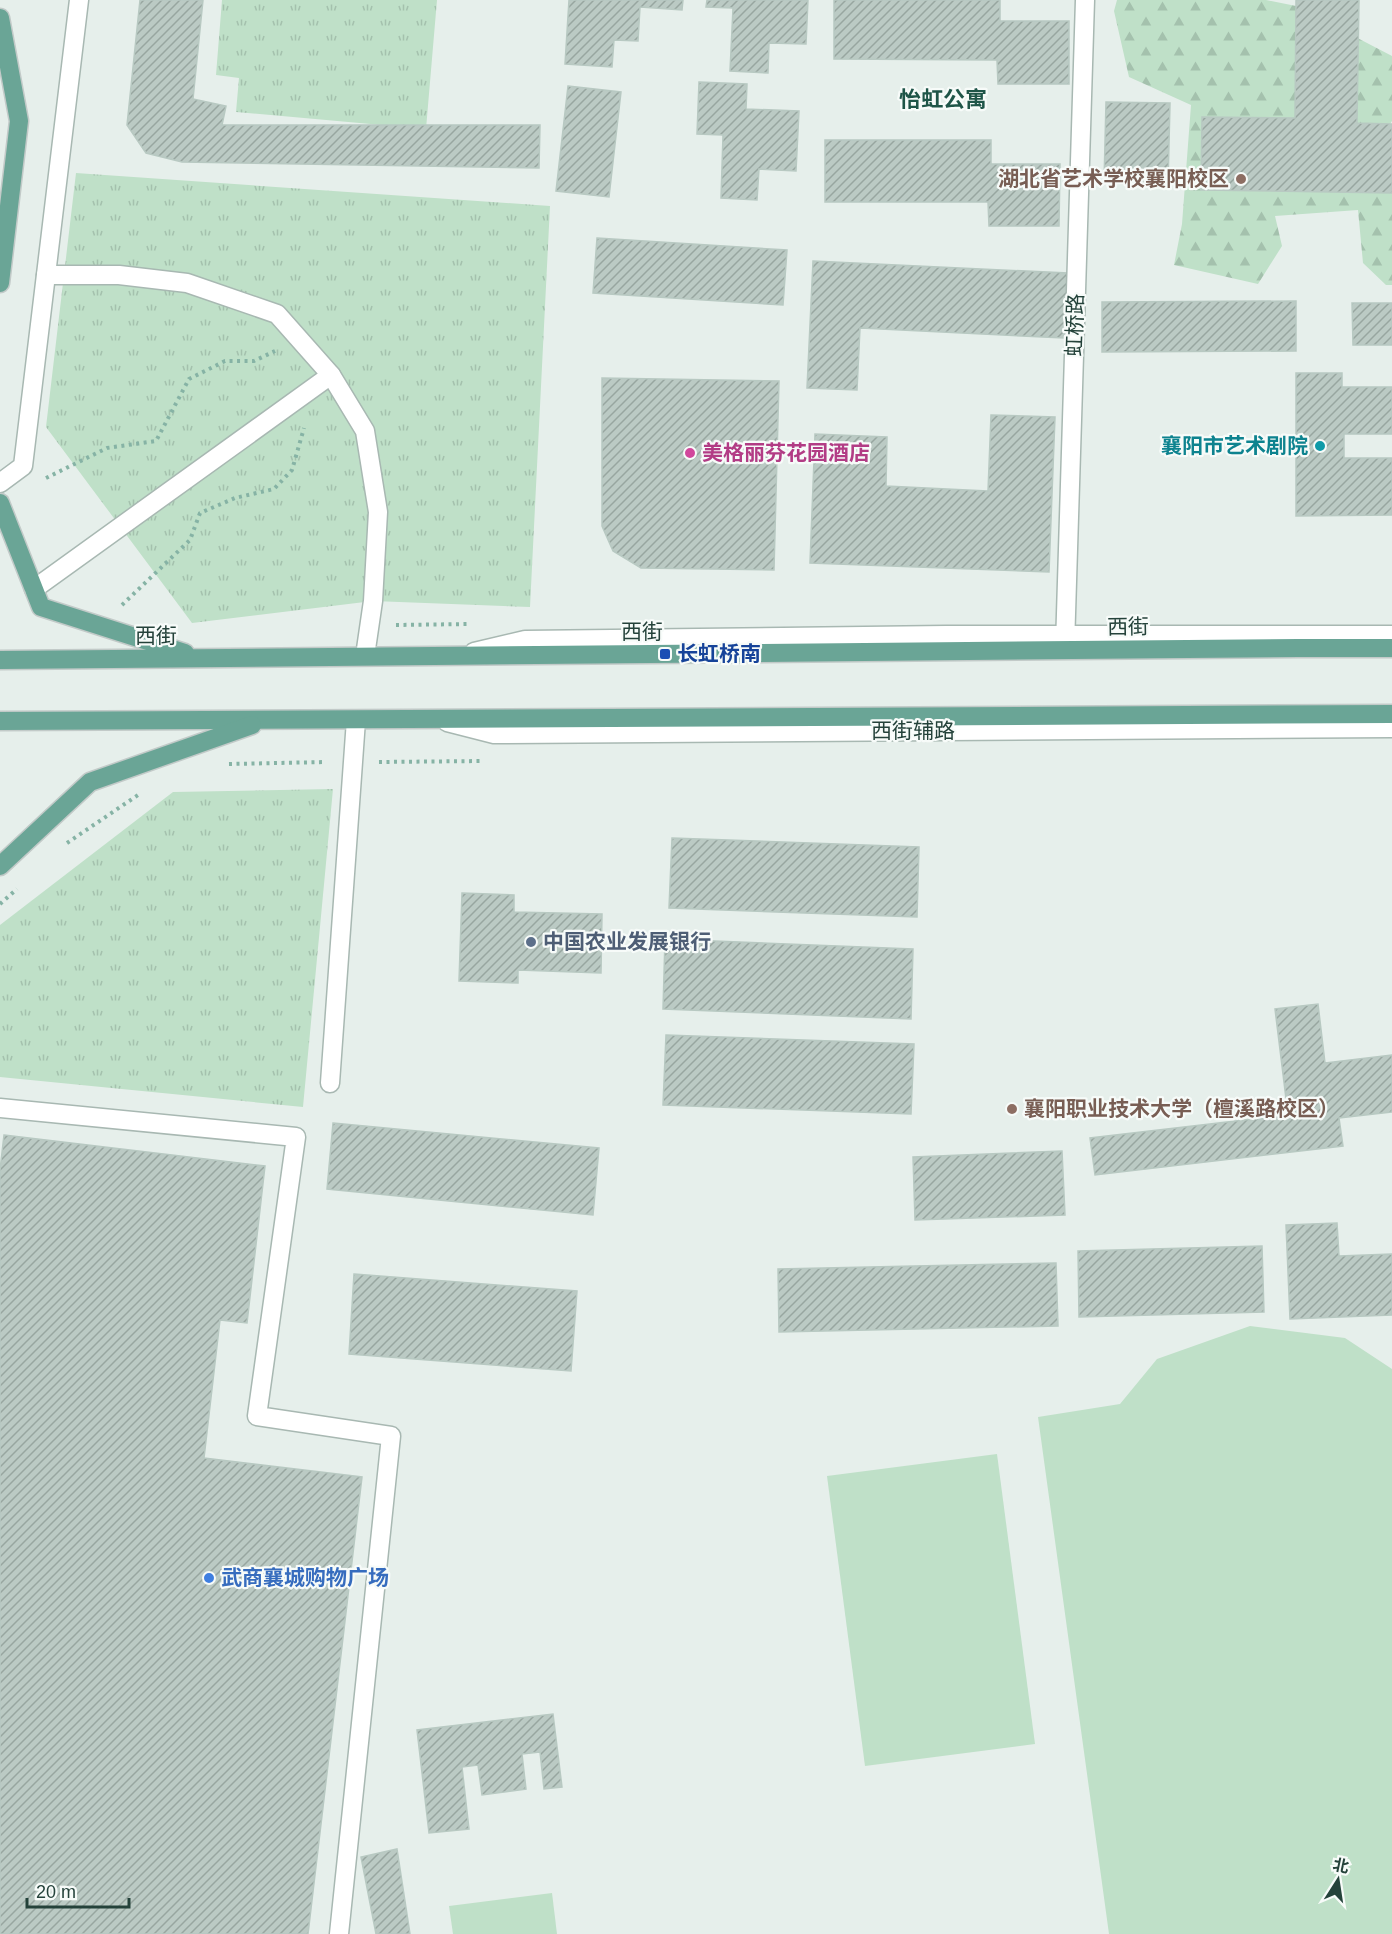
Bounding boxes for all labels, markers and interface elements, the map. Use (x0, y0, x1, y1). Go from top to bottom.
district label: 怡虹公寓 (899, 87, 987, 112)
place label: 湖北省艺术学校襄阳校区 (998, 167, 1229, 190)
marker: 湖北省艺术学校襄阳校区 (1234, 172, 1248, 186)
street label: 虹桥路 (1062, 293, 1087, 357)
place label: 襄阳市艺术剧院 (1161, 434, 1308, 457)
marker: 襄阳市艺术剧院 (1313, 439, 1327, 453)
place label: 美格丽芬花园酒店 (702, 441, 870, 464)
marker: 美格丽芬花园酒店 (683, 446, 697, 460)
street label: 西街 (1107, 615, 1149, 638)
street label: 西街 (621, 620, 663, 643)
street label: 西街 (135, 624, 177, 647)
place label: 长虹桥南 (677, 642, 761, 665)
marker: 长虹桥南 (658, 647, 672, 661)
street label: 西街辅路 (871, 719, 955, 742)
place label: 中国农业发展银行 (543, 930, 711, 953)
marker: 中国农业发展银行 (524, 935, 538, 949)
place label: 襄阳职业技术大学（檀溪路校区） (1024, 1097, 1339, 1120)
marker: 襄阳职业技术大学（檀溪路校区） (1005, 1102, 1019, 1116)
place label: 武商襄城购物广场 (221, 1566, 389, 1589)
marker: 武商襄城购物广场 (202, 1571, 216, 1585)
north arrow (1308, 1850, 1368, 1910)
text: 北 (1331, 1856, 1351, 1876)
scale bar (27, 1871, 129, 1909)
text: 20 m (36, 1882, 76, 1902)

